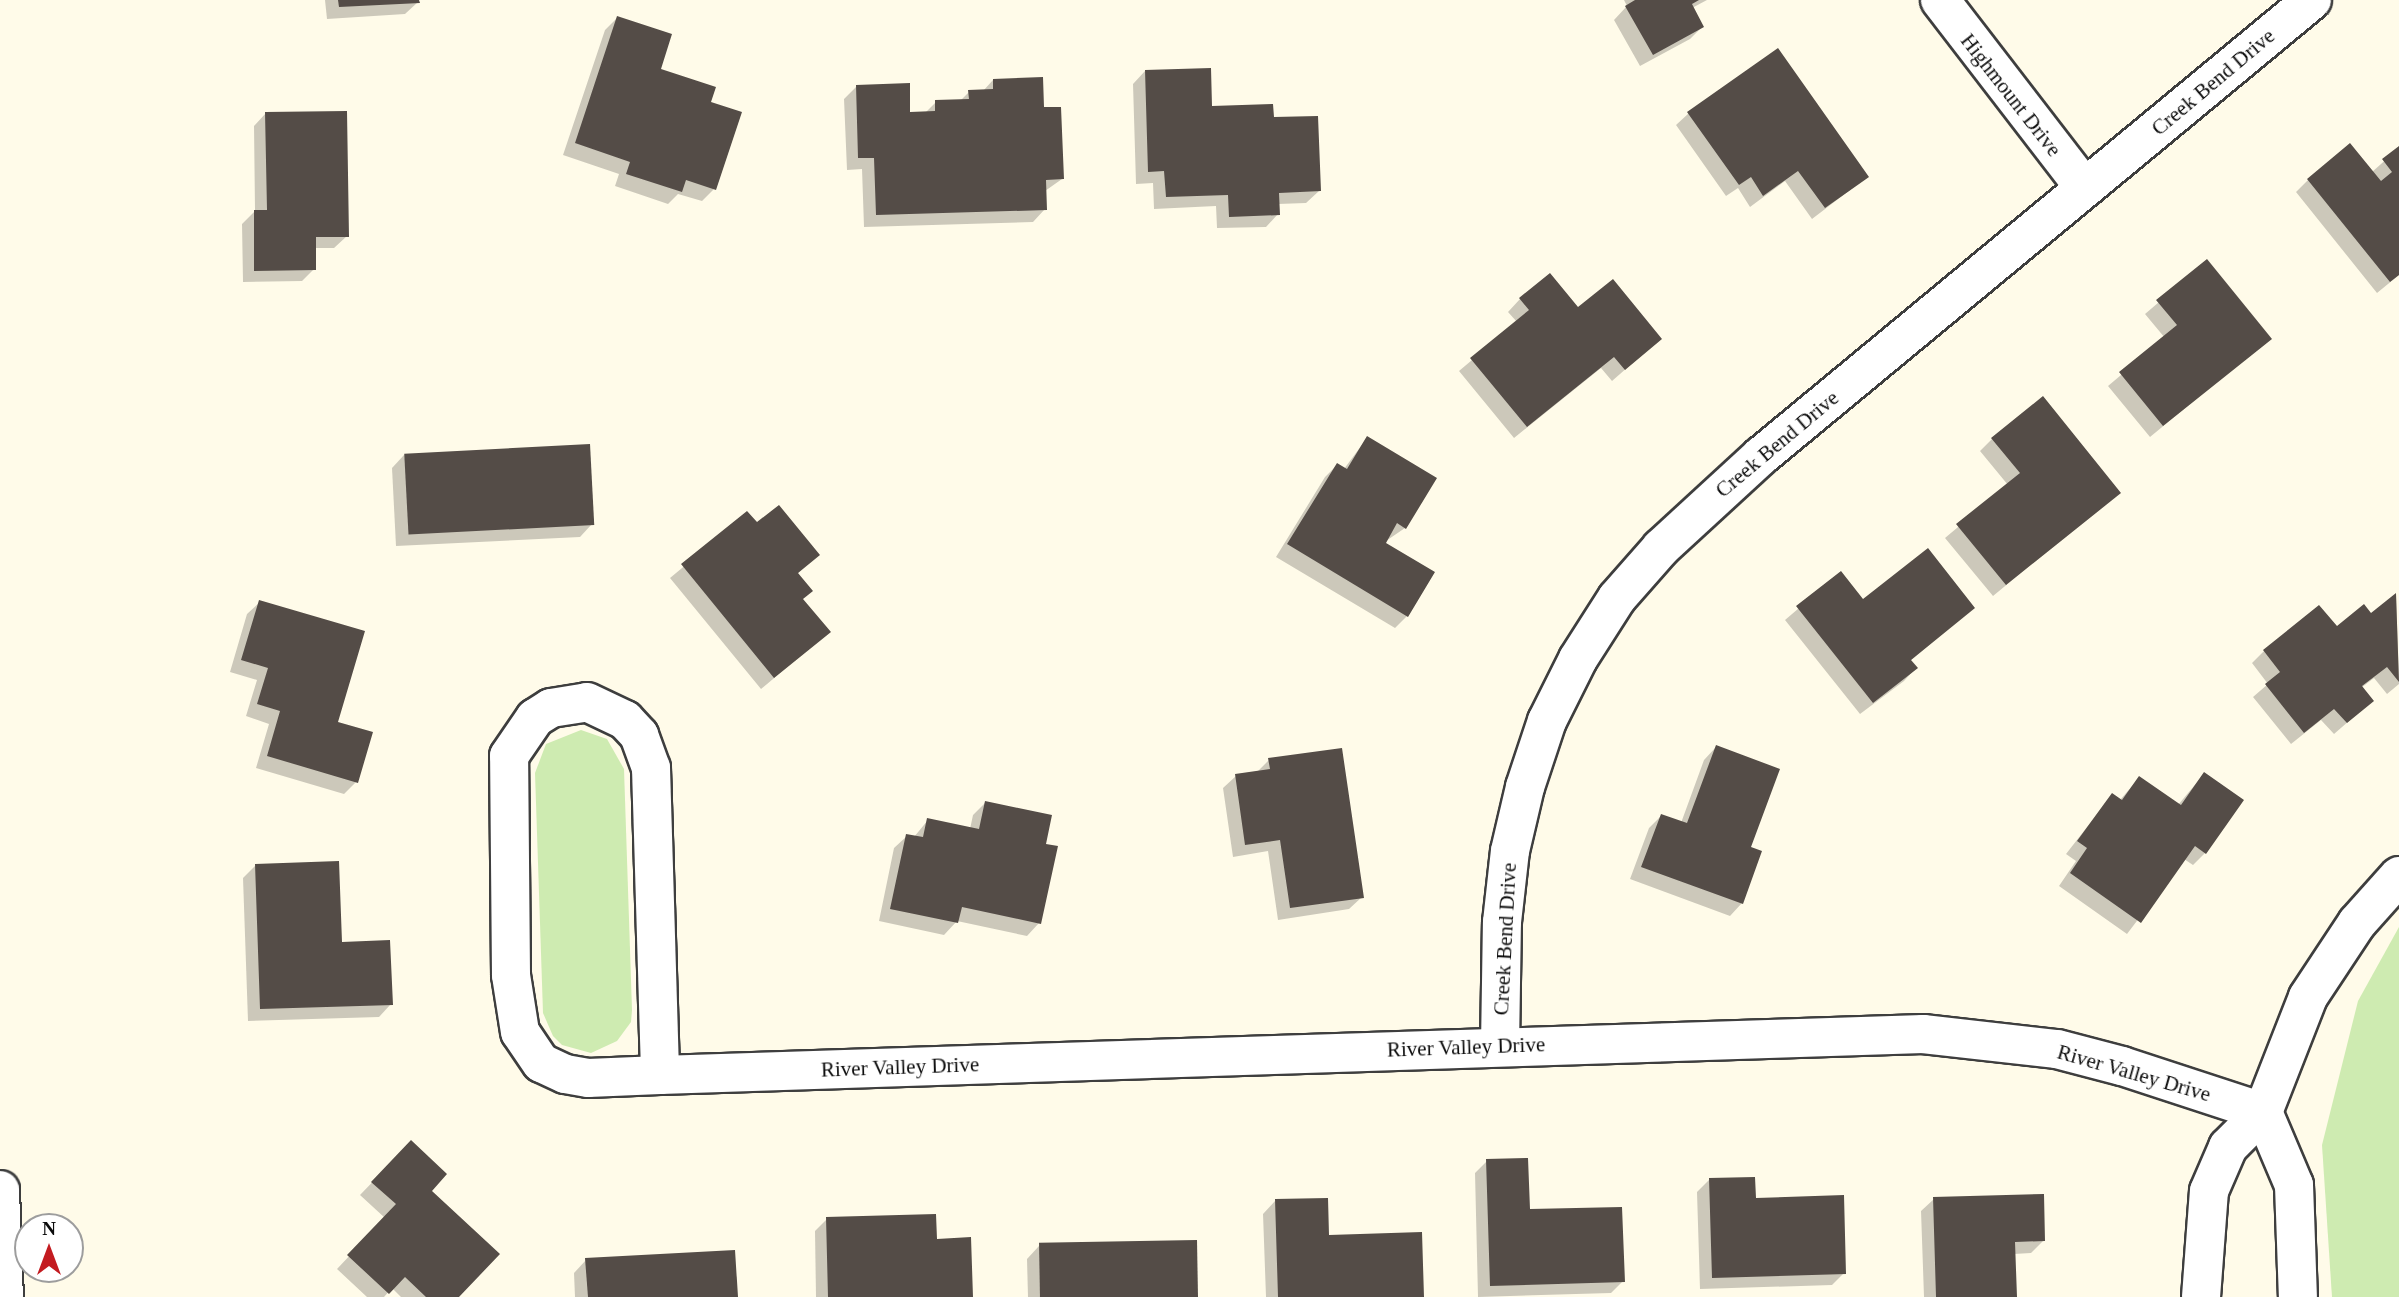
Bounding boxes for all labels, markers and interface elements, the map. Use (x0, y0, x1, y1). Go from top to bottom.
street label: Creek Bend Drive (2146, 23, 2280, 141)
street label: Highmount Drive (1955, 29, 2067, 161)
street label: Creek Bend Drive (1710, 385, 1844, 503)
street label: Creek Bend Drive (1488, 862, 1522, 1016)
street label: River Valley Drive (1386, 1032, 1546, 1062)
street label: River Valley Drive (2054, 1039, 2214, 1107)
street label: River Valley Drive (820, 1052, 980, 1082)
north arrow (14, 1213, 84, 1283)
text: N (42, 1218, 56, 1239)

